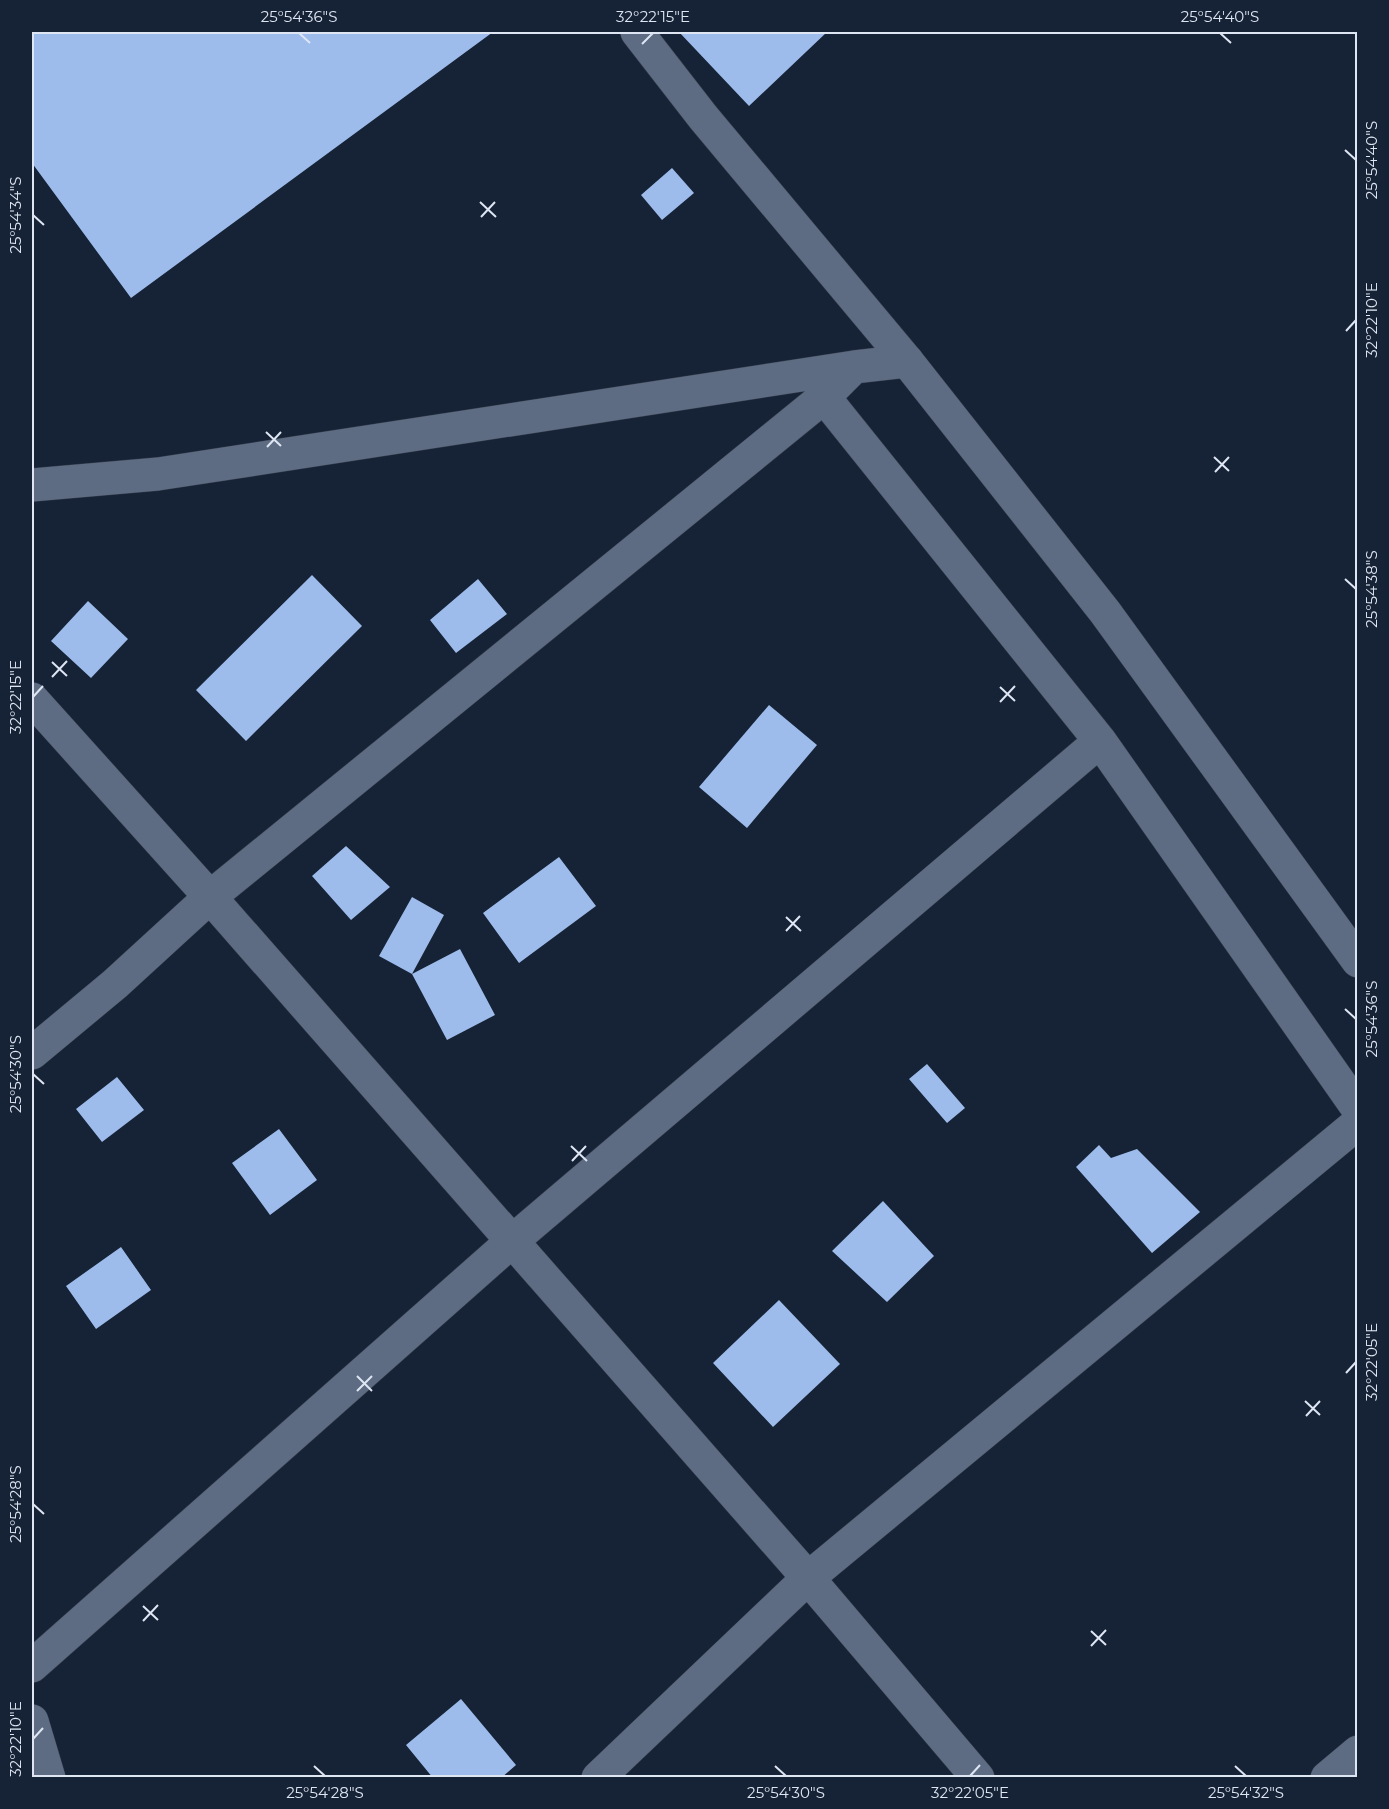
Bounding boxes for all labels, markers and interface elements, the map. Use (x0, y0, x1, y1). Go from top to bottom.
text: 25°54'36"S (261, 7, 337, 26)
text: 32°22'15"E (616, 7, 690, 26)
text: 25°54'40"S (1181, 7, 1259, 26)
text: 25°54'40"S (1362, 121, 1381, 199)
text: 25°54'34"S (6, 176, 25, 254)
text: 32°22'10"E (1362, 282, 1381, 358)
text: 25°54'38"S (1362, 550, 1381, 628)
text: 32°22'15"E (6, 660, 25, 734)
text: 25°54'36"S (1362, 981, 1381, 1057)
text: 25°54'30"S (6, 1035, 25, 1113)
text: 32°22'05"E (1362, 1323, 1381, 1401)
text: 25°54'28"S (6, 1465, 25, 1543)
text: 32°22'10"E (6, 1701, 25, 1777)
text: 25°54'28"S (286, 1783, 364, 1802)
text: 25°54'30"S (747, 1783, 825, 1802)
text: 32°22'05"E (931, 1783, 1009, 1802)
text: 25°54'32"S (1208, 1783, 1284, 1802)

